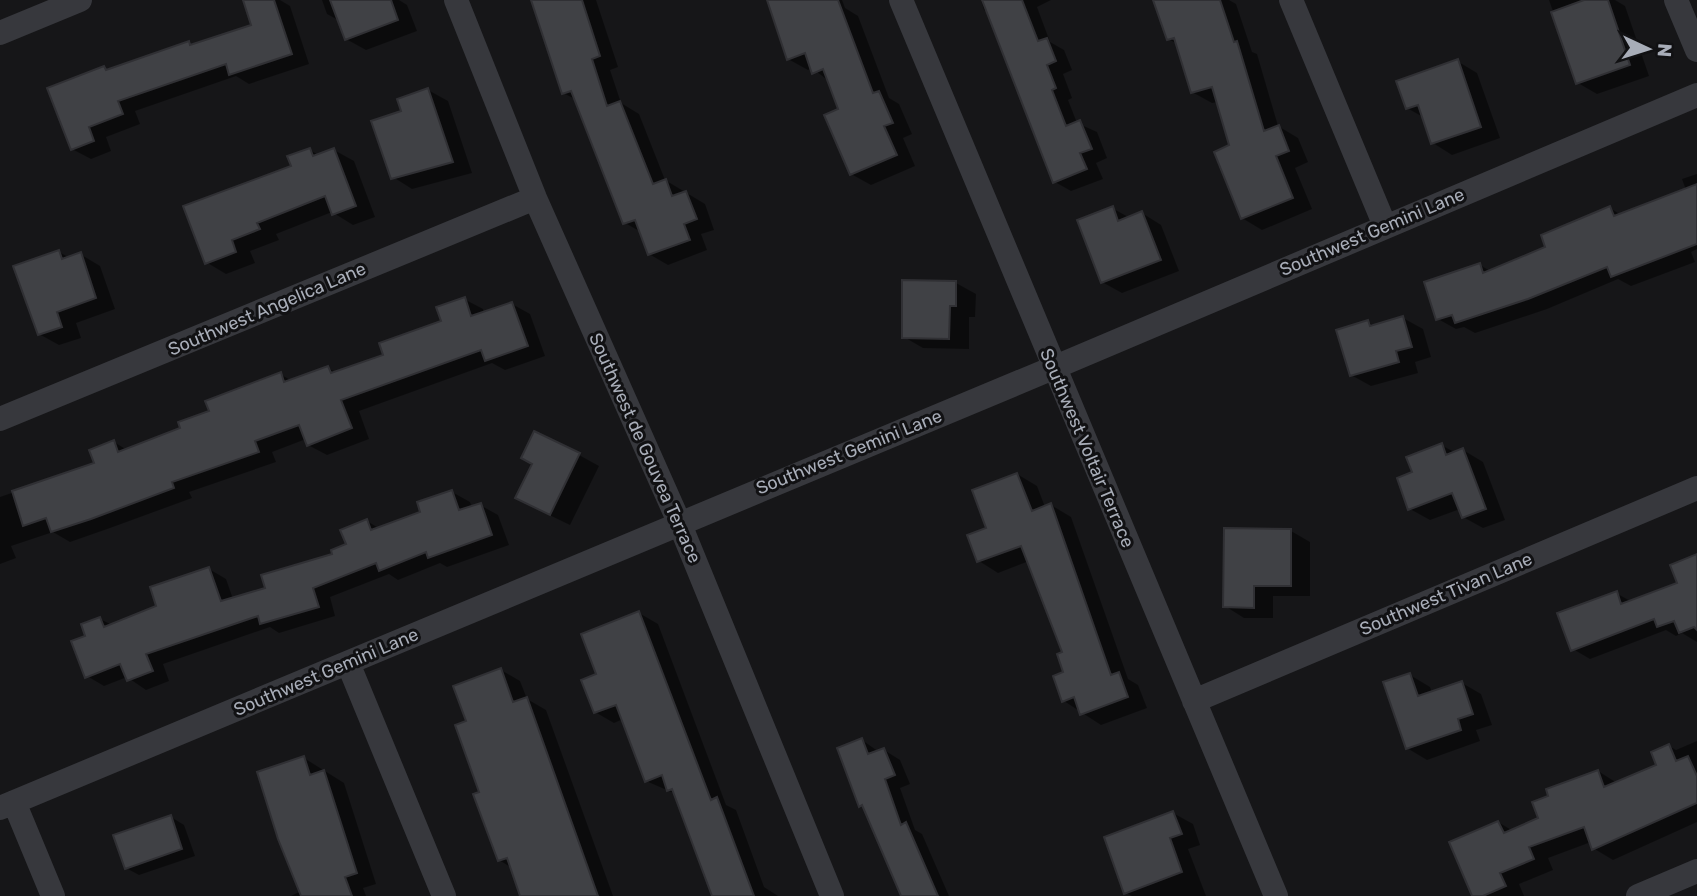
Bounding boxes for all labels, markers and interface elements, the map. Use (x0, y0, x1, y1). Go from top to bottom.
north arrow (1613, 14, 1683, 84)
text: N (1653, 43, 1676, 58)
street label: Southwest Gemini Lane (1276, 183, 1468, 281)
street label: Southwest Angelica Lane (165, 257, 369, 361)
street label: Southwest de Gouvea Terrace (584, 330, 706, 566)
street label: Southwest Voltair Terrace (1035, 345, 1139, 551)
street label: Southwest Gemini Lane (753, 405, 945, 499)
street label: Southwest Tivan Lane (1356, 548, 1536, 640)
street label: Southwest Gemini Lane (230, 623, 422, 721)

